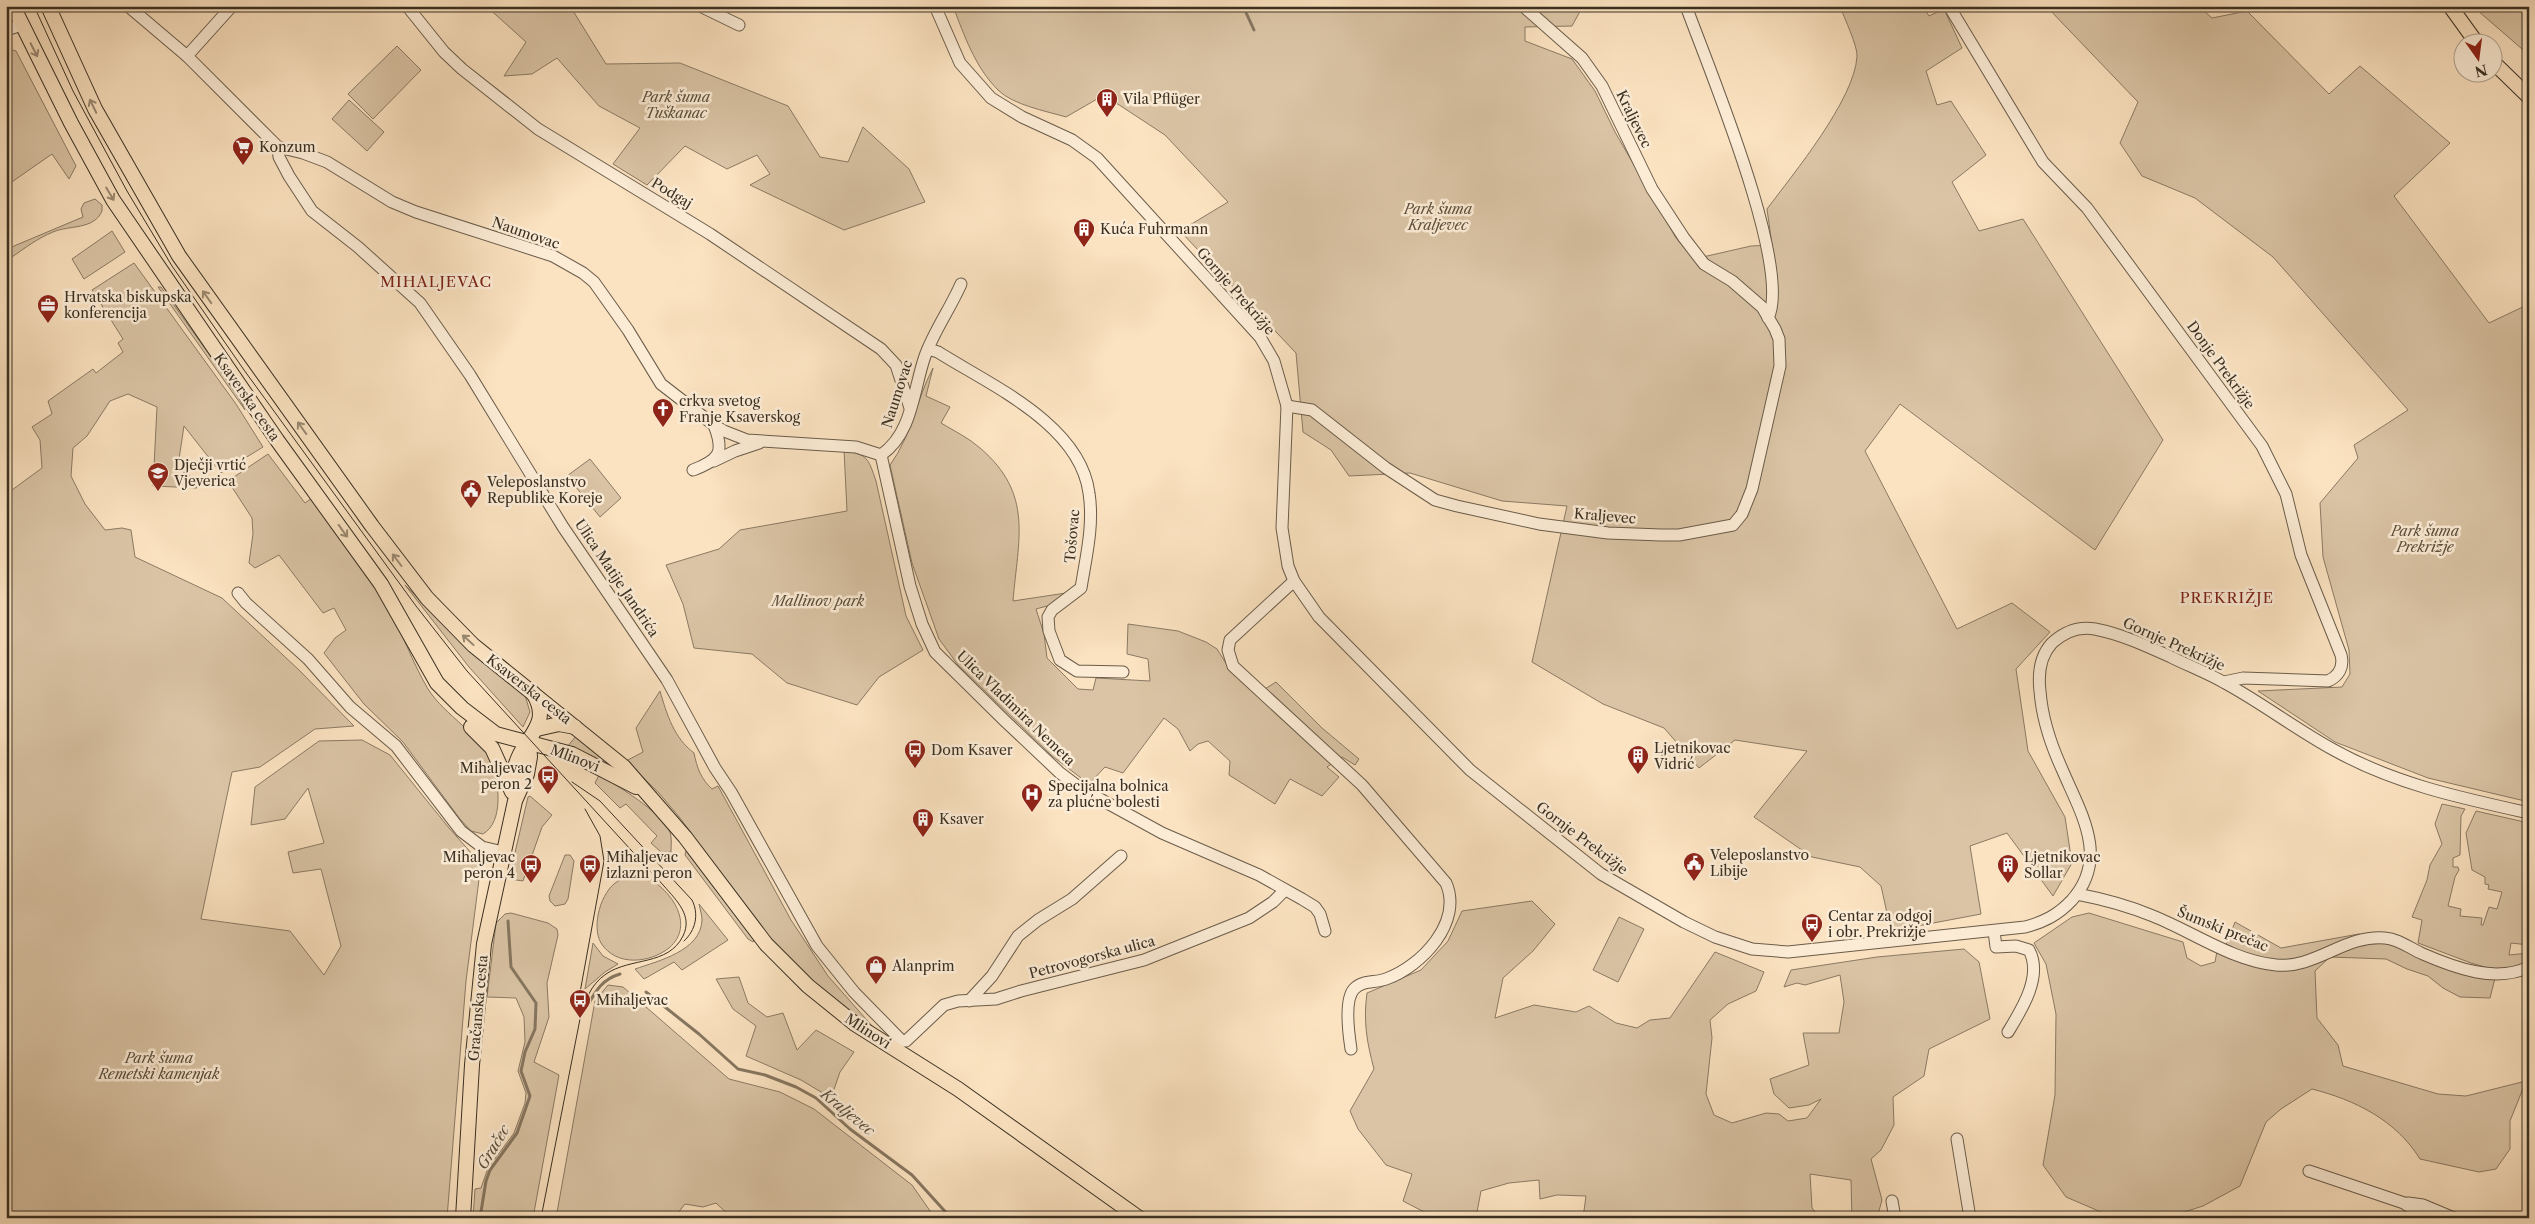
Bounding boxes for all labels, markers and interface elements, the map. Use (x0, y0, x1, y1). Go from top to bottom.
north arrow (2452, 32, 2502, 82)
one-way arrow (30, 42, 39, 57)
text: N (2473, 60, 2489, 81)
building icon: Vila Pflüger (1095, 87, 1119, 118)
street label: Kraljevec (1612, 87, 1656, 151)
park label: Park šuma Tuškanac (641, 88, 711, 122)
place label: Vila Pflüger (1122, 90, 1200, 108)
one-way arrow (88, 99, 97, 114)
supermarket icon: Konzum (231, 135, 255, 166)
place label: Konzum (259, 138, 316, 156)
street label: Podgaj (648, 174, 696, 212)
one-way arrow (105, 186, 115, 200)
park label: Park šuma Kraljevec (1403, 200, 1473, 234)
street label: Naumovac (490, 213, 562, 253)
building icon: Kuća Fuhrmann (1072, 217, 1096, 248)
place label: Kuća Fuhrmann (1100, 220, 1208, 238)
street label: Gornje Prekrižje (1193, 244, 1279, 339)
district label: MIHALJEVAC (380, 272, 492, 291)
place label: Hrvatska biskupska konferencija (64, 288, 192, 322)
one-way arrow (202, 290, 212, 304)
office icon: Hrvatska biskupska konferencija (36, 293, 60, 324)
street label: Donje Prekrižje (2183, 318, 2259, 413)
street label: Ksaverska cesta (210, 350, 284, 445)
street label: Naumovac (878, 358, 916, 430)
place label: crkva svetog Franje Ksaverskog (679, 392, 801, 426)
church icon: crkva svetog Franje Ksaverskog (651, 397, 675, 428)
one-way arrow (297, 421, 307, 435)
place label: Dječji vrtić Vjeverica (173, 456, 246, 490)
school or university icon: Dječji vrtić Vjeverica (146, 461, 170, 492)
place label: Veleposlanstvo Republike Koreje (486, 473, 603, 507)
public building icon: Veleposlanstvo Republike Koreje (459, 478, 483, 509)
street label: Kraljevec (1573, 504, 1637, 528)
street label: Tošovac (1061, 508, 1083, 564)
street label: Ulica Matije Jandrića (571, 516, 663, 641)
park label: Park šuma Prekrižje (2390, 522, 2460, 556)
one-way arrow (338, 524, 348, 538)
one-way arrow (392, 553, 402, 567)
district label: PREKRIŽJE (2180, 588, 2274, 607)
park label: Mallinov park (770, 592, 865, 610)
street label: Gornje Prekrižje (2120, 613, 2228, 675)
one-way arrow (461, 634, 474, 646)
street label: Ulica Vladimira Nemeta (953, 647, 1080, 770)
street label: Ksaverska cesta (483, 650, 576, 728)
bus stop icon: Dom Ksaver (903, 738, 927, 769)
place label: Ljetnikovac Vidrić (1653, 739, 1731, 773)
street label: Mlinovi (548, 740, 602, 776)
place label: Dom Ksaver (931, 741, 1013, 759)
building icon: Ljetnikovac Vidrić (1626, 744, 1650, 775)
place label: Mihaljevac peron 2 (460, 759, 532, 793)
bus stop icon: Mihaljevac peron 2 (536, 764, 560, 795)
place label: Specijalna bolnica za plućne bolesti (1048, 777, 1169, 811)
hospital icon: Specijalna bolnica za plućne bolesti (1020, 782, 1044, 813)
street label: Gornje Prekrižje (1533, 798, 1632, 878)
building icon: Ksaver (911, 807, 935, 838)
place label: Ksaver (939, 810, 984, 828)
place label: Veleposlanstvo Libije (1709, 846, 1809, 880)
place label: Mihaljevac peron 4 (443, 848, 515, 882)
place label: Mihaljevac izlazni peron (606, 848, 693, 882)
place label: Ljetnikovac Sollar (2024, 848, 2101, 882)
public building icon: Veleposlanstvo Libije (1682, 851, 1706, 882)
bus stop icon: Mihaljevac peron 4 (519, 853, 543, 884)
bus stop icon: Mihaljevac izlazni peron (578, 853, 602, 884)
building icon: Ljetnikovac Sollar (1996, 853, 2020, 884)
street label: Šumski prečac (2175, 902, 2272, 955)
place label: Centar za odgoj i obr. Prekrižje (1828, 907, 1932, 941)
bus stop icon: Centar za odgoj i obr. Prekrižje (1800, 912, 1824, 943)
street label: Petrovogorska ulica (1027, 931, 1158, 982)
street label: Gračanska cesta (464, 954, 492, 1062)
shop icon: Alanprim (864, 954, 888, 985)
place label: Alanprim (891, 957, 955, 975)
bus stop icon: Mihaljevac (568, 988, 592, 1019)
place label: Mihaljevac (596, 991, 668, 1009)
street label: Mlinovi (842, 1009, 894, 1053)
park label: Park šuma Remetski kamenjak (98, 1049, 220, 1083)
water label: Kraljevec (816, 1084, 879, 1140)
water label: Gračec (472, 1121, 514, 1173)

